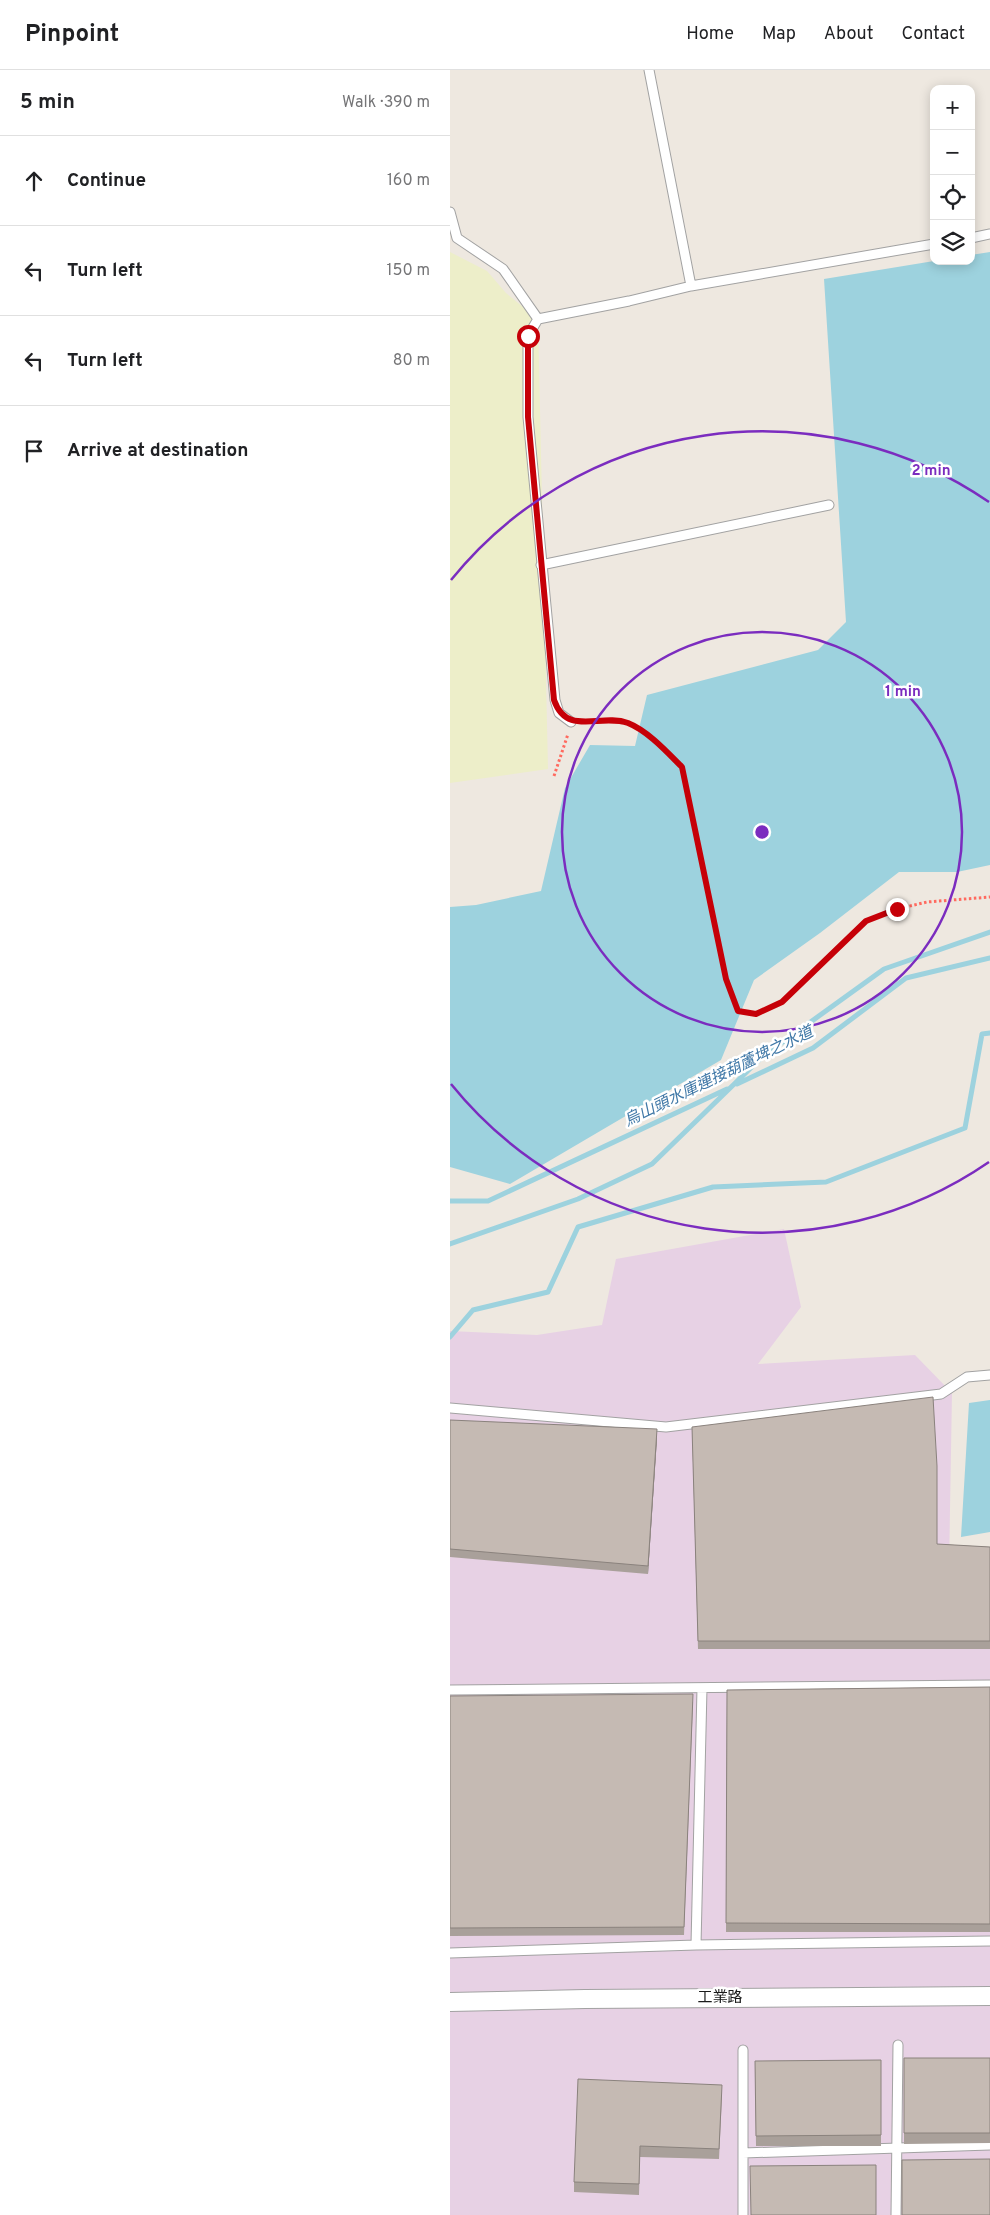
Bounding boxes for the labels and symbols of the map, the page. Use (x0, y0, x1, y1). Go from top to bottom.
route start (517, 325, 540, 348)
text: 2 min (911, 462, 951, 481)
text: 1 min (885, 683, 921, 702)
centre of rings (753, 823, 771, 841)
route end (886, 898, 909, 921)
water label: 烏山頭水庫連接葫蘆埤之水道 (621, 1022, 819, 1132)
street label: 工業路 (697, 1989, 743, 2008)

